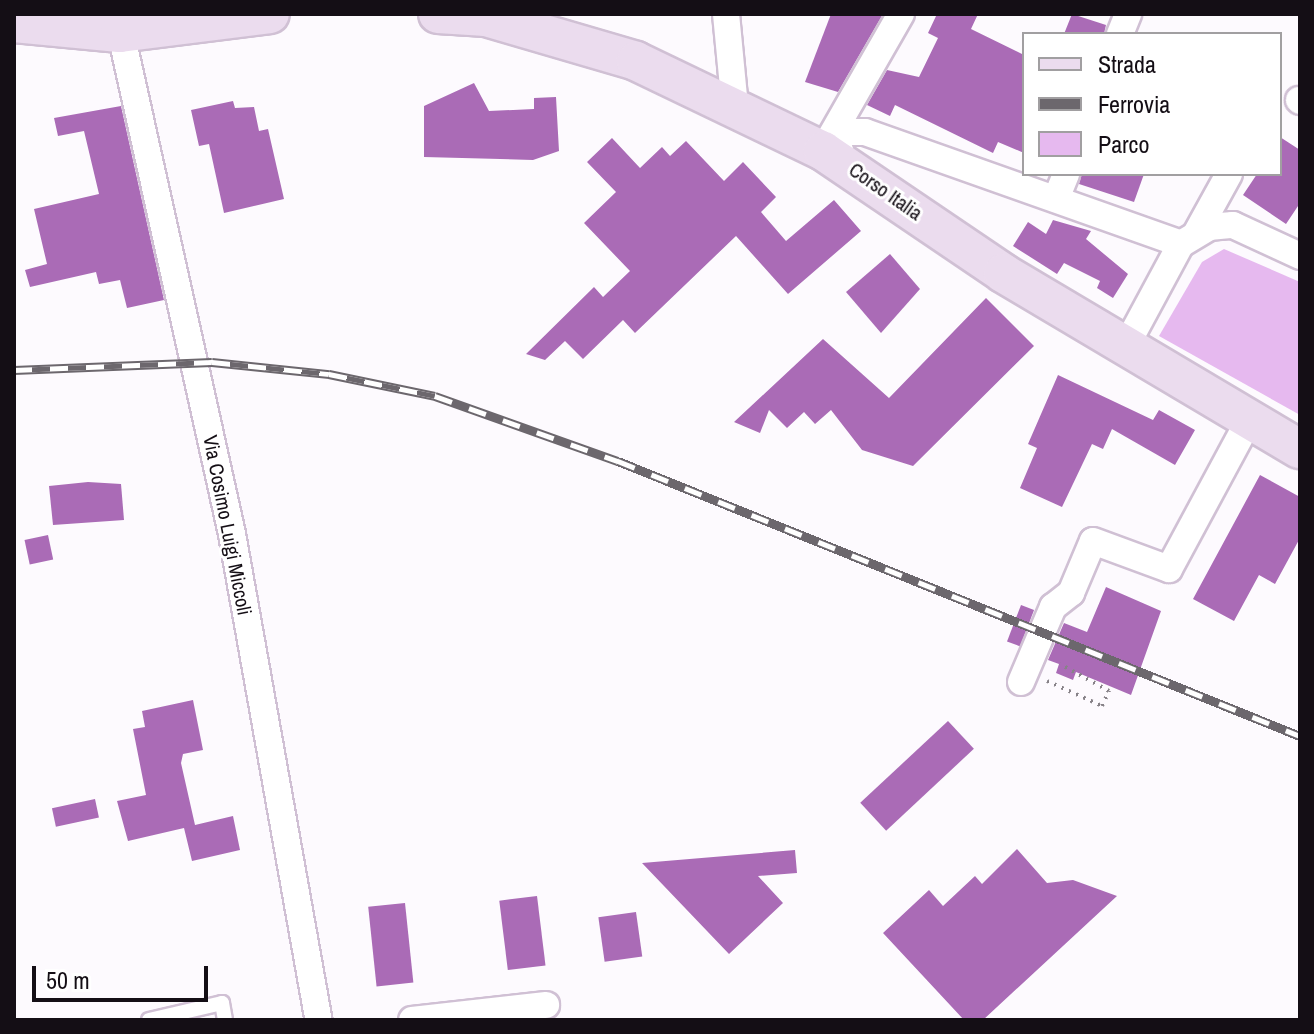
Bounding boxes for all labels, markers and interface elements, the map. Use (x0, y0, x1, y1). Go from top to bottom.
legend (1022, 32, 1282, 176)
text: Strada (1098, 48, 1156, 80)
text: Ferrovia (1098, 88, 1170, 120)
text: Parco (1098, 128, 1149, 160)
street label: Corso Italia (845, 157, 927, 225)
street label: Via Cosimo Luigi Miccoli (199, 433, 257, 617)
scale bar (36, 950, 212, 1000)
text: 50 m (46, 964, 90, 996)

